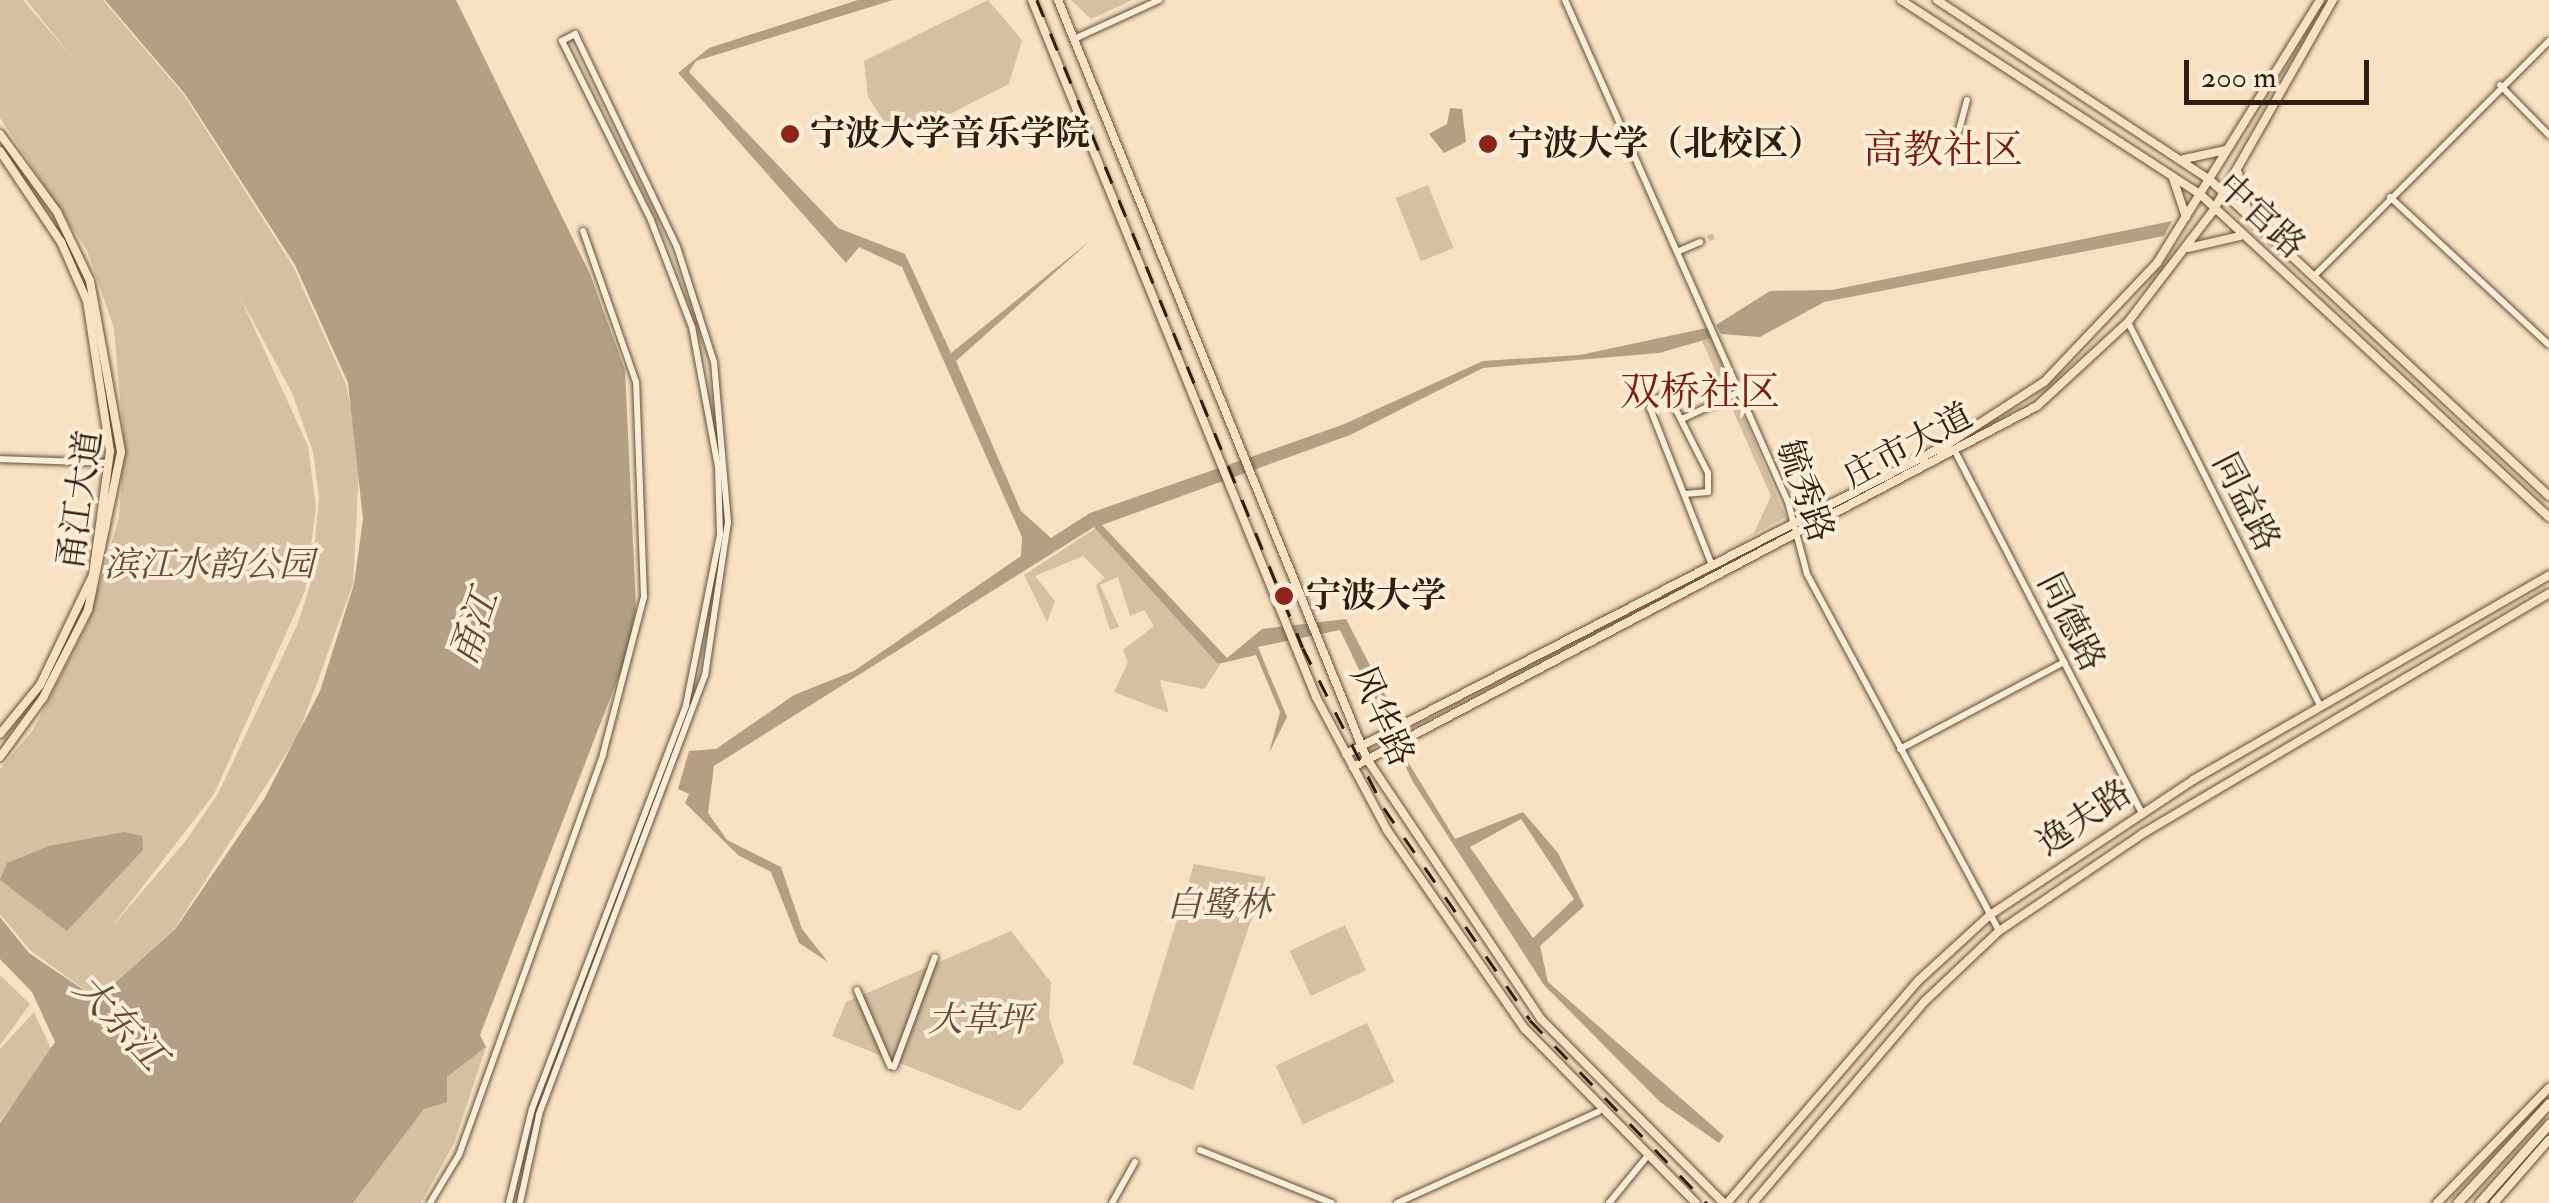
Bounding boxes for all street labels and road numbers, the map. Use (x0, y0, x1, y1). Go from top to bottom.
street label: 中官路 (2208, 165, 2314, 267)
street label: 庄市大道 (1836, 395, 1980, 497)
street label: 甬江大道 (49, 428, 111, 572)
street label: 毓秀路 (1768, 435, 1842, 547)
street label: 同益路 (2203, 446, 2289, 558)
street label: 同德路 (2028, 566, 2114, 678)
street label: 风华路 (1341, 659, 1423, 773)
street label: 逸夫路 (2029, 771, 2139, 865)

